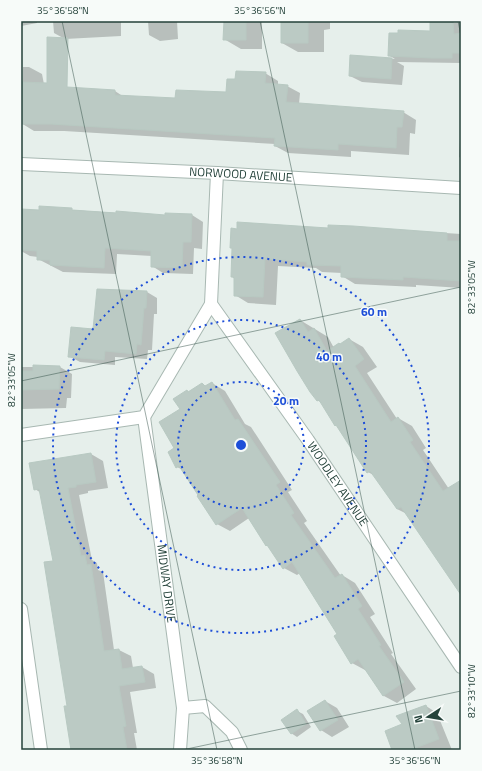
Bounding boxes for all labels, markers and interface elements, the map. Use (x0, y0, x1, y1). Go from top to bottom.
text: 35°36'58"N (37, 3, 89, 18)
text: 35°36'56"N (234, 3, 286, 18)
street label: NORWOOD AVENUE (189, 162, 293, 187)
text: 82°33'05"W (464, 260, 479, 314)
text: 60 m (361, 302, 387, 321)
text: 40 m (316, 347, 342, 366)
text: 82°33'05"W (4, 353, 19, 407)
text: 20 m (273, 391, 299, 410)
street label: WOODLEY AVENUE (303, 437, 374, 530)
centre of rings (234, 438, 248, 452)
street label: MIDWAY DRIVE (152, 543, 181, 624)
text: 82°33'10"W (464, 664, 479, 718)
north arrow (408, 697, 448, 737)
text: N (410, 714, 427, 724)
text: 35°36'58"N (191, 753, 243, 768)
text: 35°36'56"N (389, 753, 441, 768)

